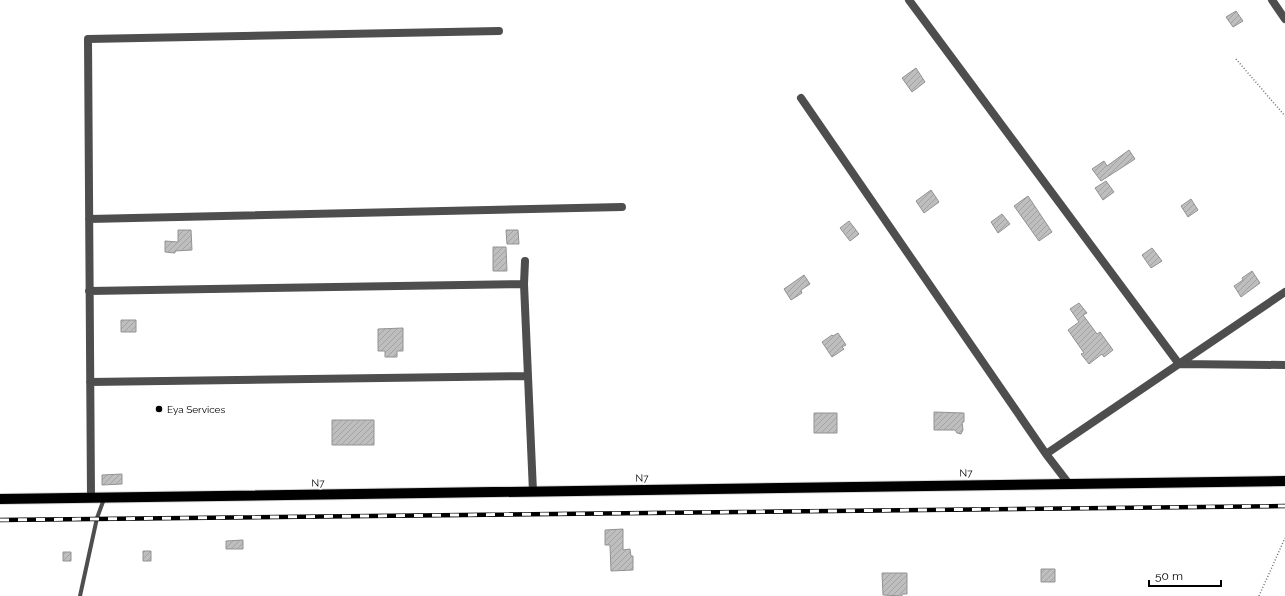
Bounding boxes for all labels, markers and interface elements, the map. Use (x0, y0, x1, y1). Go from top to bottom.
marker: Eya Services (154, 404, 164, 414)
place label: Eya Services (167, 404, 225, 415)
street label: N7 (959, 467, 973, 479)
street label: N7 (635, 472, 649, 484)
street label: N7 (311, 477, 325, 489)
scale bar (1149, 562, 1221, 588)
text: 50 m (1155, 569, 1183, 583)

